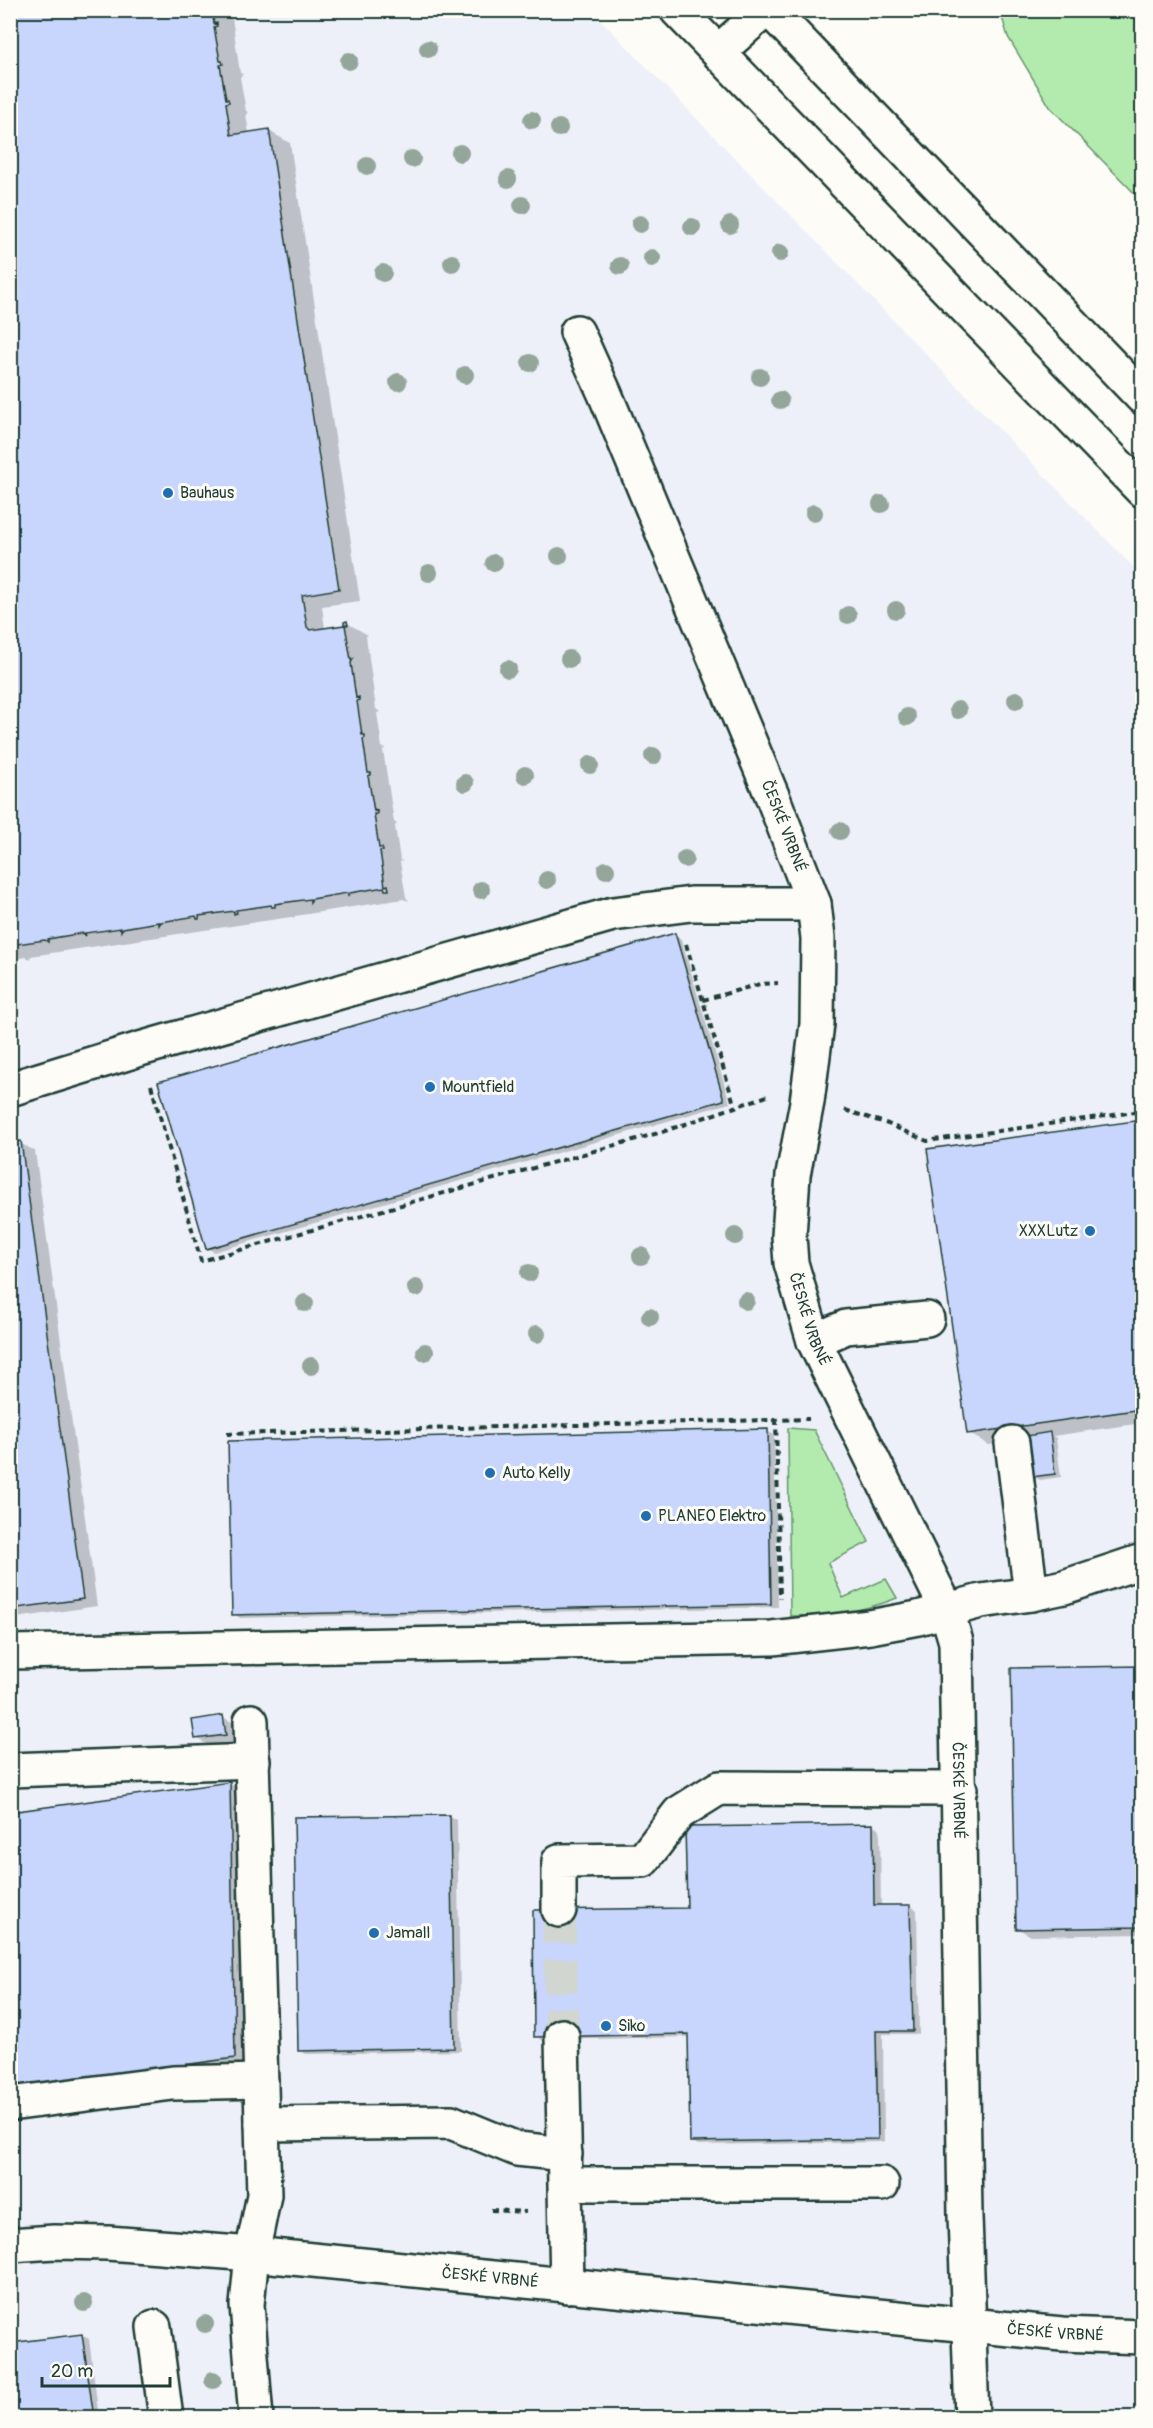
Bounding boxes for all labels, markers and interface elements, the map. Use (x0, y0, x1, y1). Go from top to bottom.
place label: Bauhaus (180, 483, 234, 503)
marker: Bauhaus (161, 486, 175, 500)
street label: ČESKÉ VRBNÉ (757, 777, 811, 875)
place label: Mountfield (442, 1077, 514, 1097)
marker: Mountfield (423, 1080, 437, 1094)
place label: XXXLutz (1019, 1221, 1078, 1241)
marker: XXXLutz (1083, 1224, 1097, 1238)
street label: ČESKÉ VRBNÉ (784, 1270, 835, 1369)
place label: Auto Kelly (502, 1463, 570, 1483)
marker: Auto Kelly (483, 1466, 497, 1480)
place label: PLANEO Elektro (658, 1506, 767, 1526)
marker: PLANEO Elektro (639, 1509, 653, 1523)
street label: ČESKÉ VRBNÉ (948, 1742, 969, 1840)
place label: Jamall (386, 1923, 430, 1943)
marker: Jamall (367, 1926, 381, 1940)
place label: Siko (618, 2016, 646, 2036)
marker: Siko (599, 2019, 613, 2033)
street label: ČESKÉ VRBNÉ (441, 2263, 540, 2292)
street label: ČESKÉ VRBNÉ (1006, 2319, 1105, 2346)
scale bar (42, 2350, 170, 2388)
text: 20 m (51, 2360, 93, 2383)

